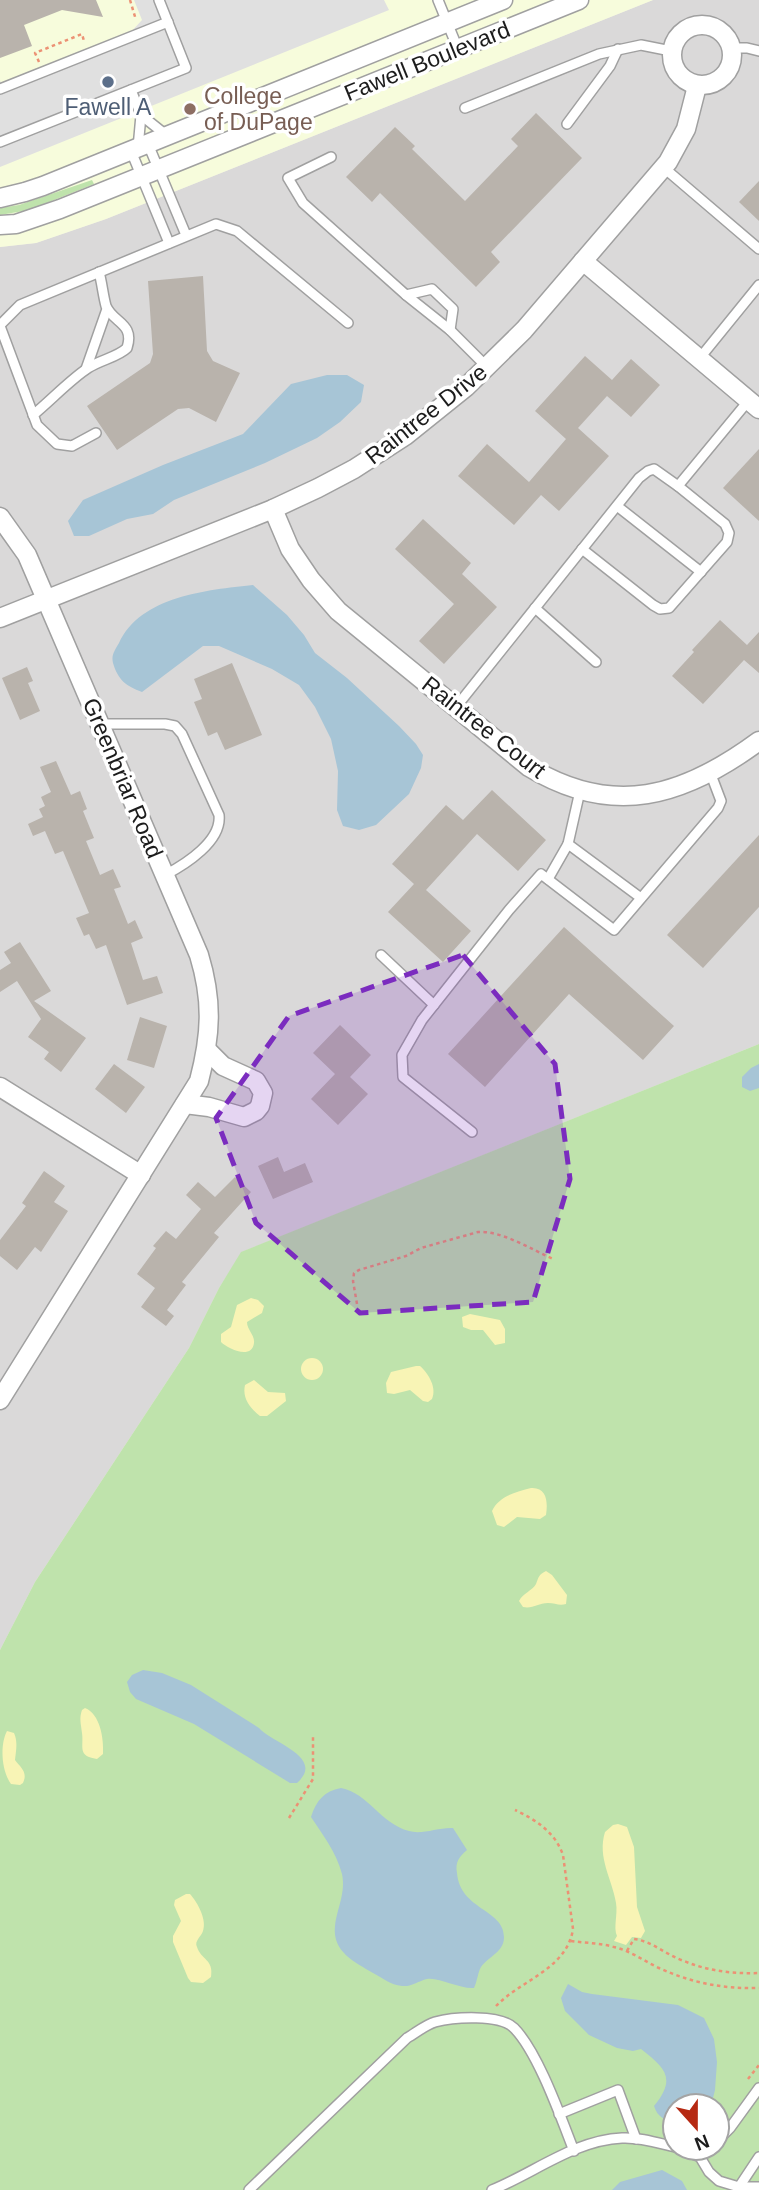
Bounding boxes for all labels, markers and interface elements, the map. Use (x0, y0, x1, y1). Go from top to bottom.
street label: Fawell Boulevard (340, 16, 514, 106)
marker: Fawell A (100, 74, 116, 90)
place label: College of DuPage (204, 83, 313, 135)
place label: Fawell A (65, 94, 152, 120)
marker: College of DuPage (182, 101, 198, 117)
street label: Raintree Drive (360, 359, 492, 469)
street label: Raintree Court (417, 671, 551, 784)
street label: Greenbriar Road (78, 694, 168, 862)
north arrow (661, 2092, 731, 2162)
text: N (692, 2130, 712, 2155)

